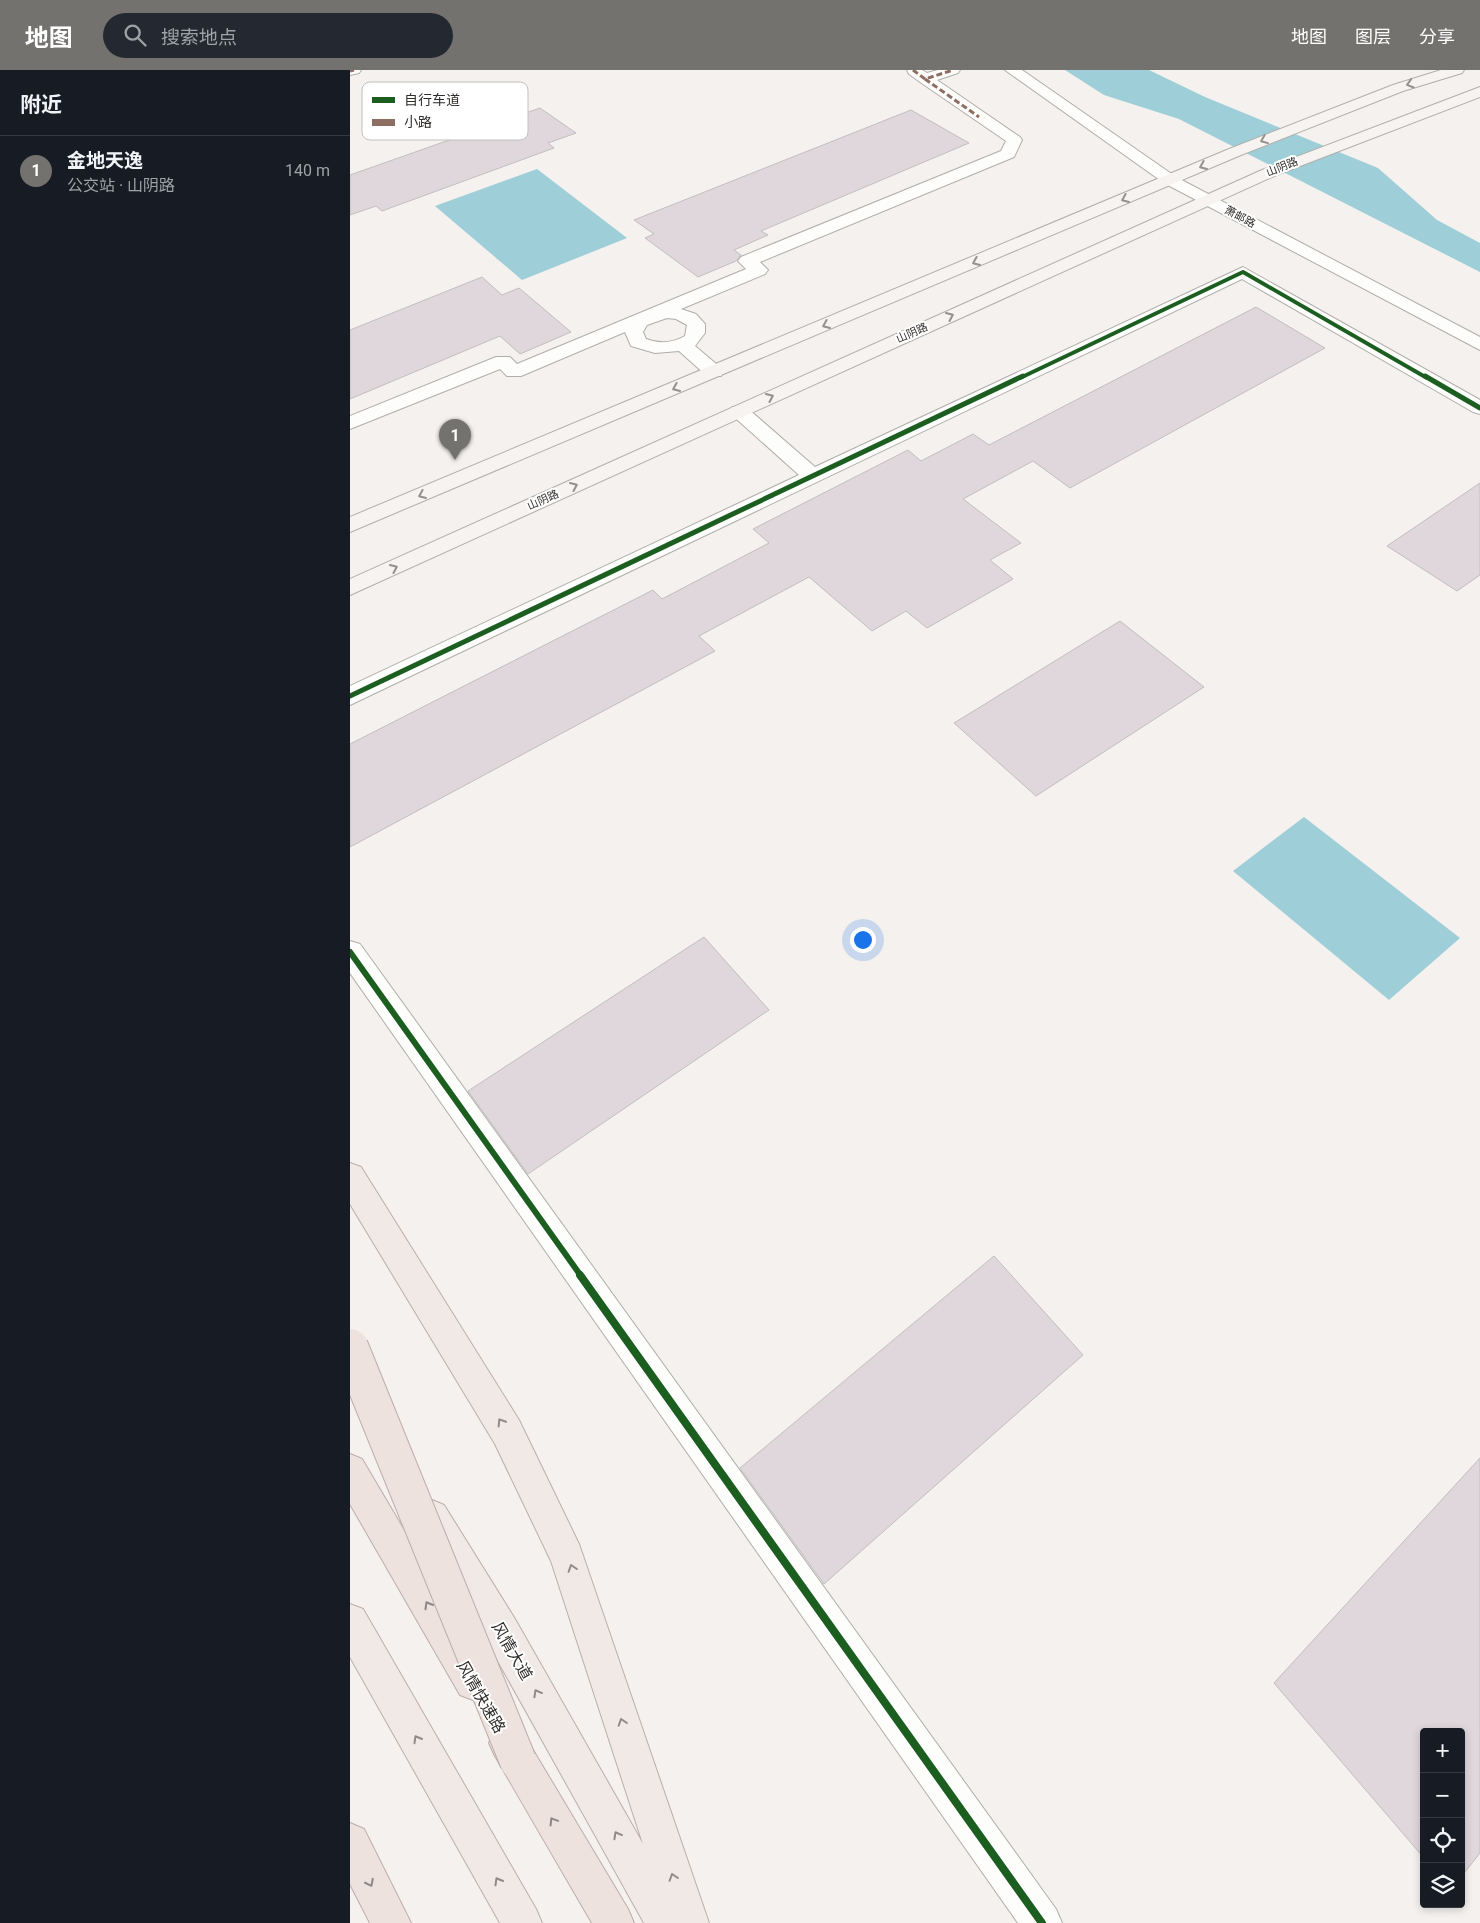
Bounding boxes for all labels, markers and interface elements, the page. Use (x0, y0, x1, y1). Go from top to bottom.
search box (103, 13, 453, 58)
icon: search (121, 21, 149, 49)
text: 地图 (25, 24, 73, 52)
text: 搜索地点 (161, 26, 237, 49)
text: 地图 (1291, 26, 1327, 47)
text: 图层 (1355, 26, 1391, 47)
text: 分享 (1419, 26, 1455, 47)
one-way arrow (1407, 79, 1415, 89)
legend (362, 82, 528, 140)
text: 自行车道 (404, 92, 460, 108)
text: 附近 (20, 93, 62, 117)
text: 小路 (404, 114, 432, 130)
one-way arrow (1260, 134, 1269, 145)
text: 金地天逸 (67, 149, 143, 172)
street label: 山阴路 (1264, 155, 1300, 179)
one-way arrow (1199, 160, 1208, 171)
text: 1 (31, 161, 41, 180)
text: 140 m (285, 161, 330, 180)
text: 公交站 · 山阴路 (67, 176, 175, 195)
one-way arrow (1122, 193, 1130, 203)
street label: 萧邮路 (1222, 204, 1258, 230)
one-way arrow (972, 256, 981, 267)
one-way arrow (945, 312, 954, 323)
one-way arrow (822, 319, 831, 330)
street label: 山阴路 (894, 320, 930, 346)
one-way arrow (672, 382, 681, 393)
one-way arrow (765, 393, 774, 404)
pin: 1 (439, 419, 471, 460)
one-way arrow (569, 482, 578, 493)
street label: 山阴路 (525, 487, 561, 513)
one-way arrow (419, 489, 427, 499)
one-way arrow (389, 564, 398, 575)
your location (850, 927, 876, 953)
one-way arrow (498, 1418, 507, 1427)
one-way arrow (567, 1564, 577, 1573)
one-way arrow (424, 1601, 434, 1610)
street label: 风情大道 (488, 1619, 536, 1683)
street label: 风情快速路 (453, 1658, 509, 1736)
one-way arrow (533, 1690, 543, 1699)
one-way arrow (618, 1719, 628, 1727)
map controls (1420, 1728, 1465, 1908)
button: + (1420, 1728, 1465, 1773)
one-way arrow (413, 1736, 423, 1745)
button: − (1420, 1773, 1465, 1818)
one-way arrow (550, 1817, 560, 1826)
button: locate (1420, 1818, 1465, 1863)
one-way arrow (613, 1831, 623, 1840)
button: layers (1420, 1863, 1465, 1908)
one-way arrow (669, 1873, 679, 1881)
one-way arrow (494, 1877, 504, 1886)
one-way arrow (364, 1878, 374, 1887)

